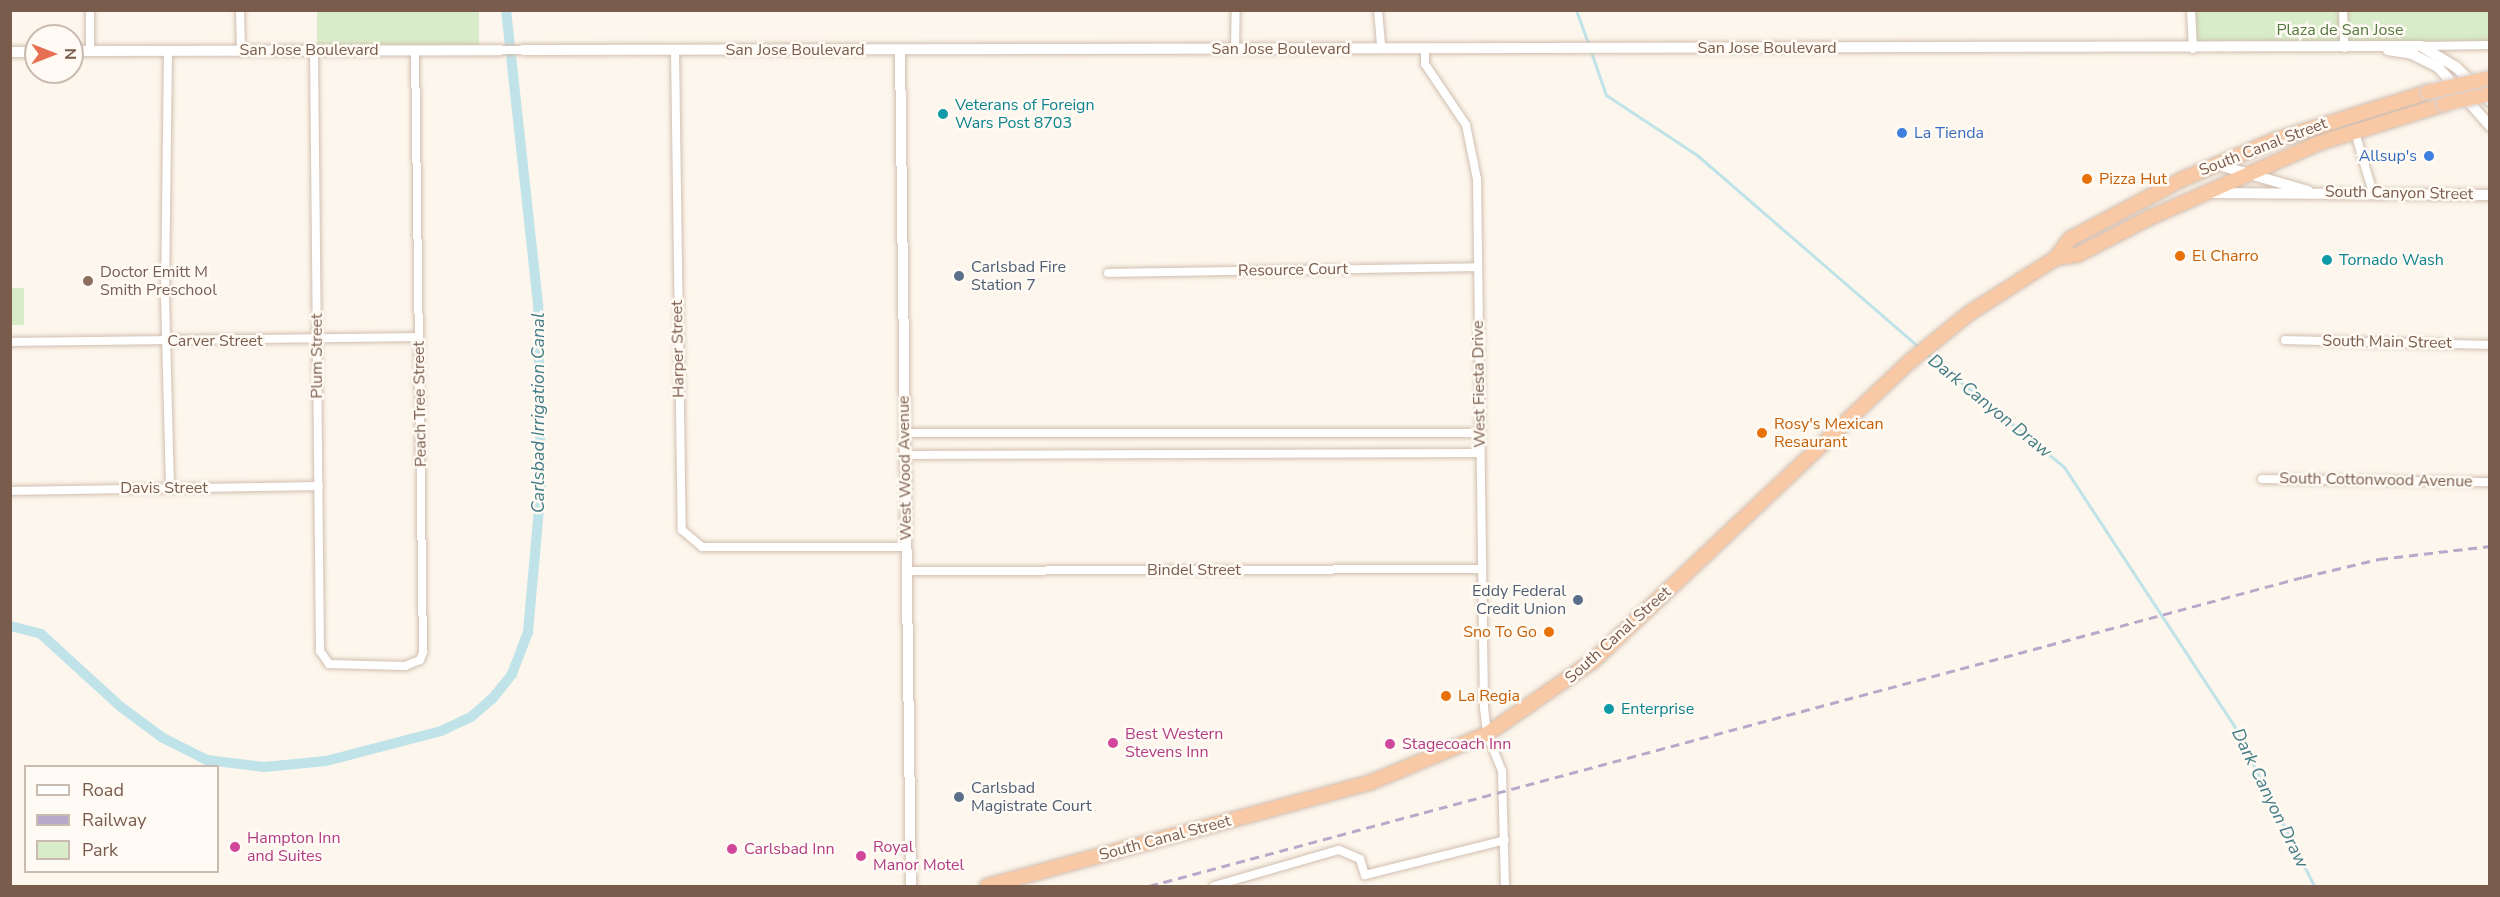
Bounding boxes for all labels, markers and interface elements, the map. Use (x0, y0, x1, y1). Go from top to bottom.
park label: Plaza de San Jose (2276, 20, 2404, 40)
north arrow (24, 24, 84, 84)
street label: San Jose Boulevard (1697, 38, 1837, 58)
street label: San Jose Boulevard (1211, 39, 1351, 59)
street label: San Jose Boulevard (239, 40, 379, 60)
street label: San Jose Boulevard (725, 40, 865, 60)
text: N (59, 48, 81, 60)
place label: Veterans of Foreign Wars Post 8703 (955, 95, 1095, 133)
marker: Veterans of Foreign Wars Post 8703 (936, 107, 950, 121)
street label: South Canal Street (2196, 114, 2330, 180)
place label: La Tienda (1914, 123, 1984, 143)
marker: La Tienda (1895, 126, 1909, 140)
place label: Allsup's (2359, 146, 2417, 166)
marker: Allsup's (2422, 149, 2436, 163)
place label: Pizza Hut (2099, 169, 2167, 189)
marker: Pizza Hut (2080, 172, 2094, 186)
street label: South Canyon Street (2325, 182, 2473, 204)
place label: El Charro (2192, 246, 2259, 266)
marker: El Charro (2173, 249, 2187, 263)
place label: Tornado Wash (2339, 250, 2444, 270)
marker: Tornado Wash (2320, 253, 2334, 267)
place label: Carlsbad Fire Station 7 (971, 257, 1066, 295)
street label: Resource Court (1238, 259, 1348, 281)
place label: Doctor Emitt M Smith Preschool (100, 262, 217, 300)
marker: Carlsbad Fire Station 7 (952, 269, 966, 283)
marker: Doctor Emitt M Smith Preschool (81, 274, 95, 288)
street label: Harper Street (668, 300, 688, 398)
street label: Plum Street (307, 313, 327, 399)
water label: Carlsbad Irrigation Canal (527, 313, 549, 513)
street label: West Fiesta Drive (1468, 320, 1490, 448)
street label: Carver Street (167, 331, 263, 351)
street label: South Main Street (2322, 331, 2452, 353)
street label: Peach Tree Street (409, 341, 431, 467)
water label: Dark Canyon Draw (1924, 350, 2056, 462)
street label: West Wood Avenue (894, 395, 916, 541)
place label: Rosy's Mexican Resaurant (1774, 414, 1884, 452)
marker: Rosy's Mexican Resaurant (1755, 426, 1769, 440)
street label: South Cottonwood Avenue (2279, 469, 2473, 491)
street label: Davis Street (120, 478, 208, 498)
street label: Bindel Street (1147, 560, 1241, 580)
place label: Eddy Federal Credit Union (1472, 581, 1566, 619)
street label: South Canal Street (1561, 583, 1675, 687)
marker: Eddy Federal Credit Union (1571, 593, 1585, 607)
place label: Sno To Go (1463, 622, 1537, 642)
marker: Sno To Go (1542, 625, 1556, 639)
place label: La Regia (1458, 686, 1520, 706)
marker: La Regia (1439, 689, 1453, 703)
place label: Enterprise (1621, 699, 1694, 719)
marker: Enterprise (1602, 702, 1616, 716)
place label: Best Western Stevens Inn (1125, 724, 1223, 762)
water label: Dark Canyon Draw (2227, 725, 2313, 871)
place label: Stagecoach Inn (1402, 734, 1511, 754)
marker: Best Western Stevens Inn (1106, 736, 1120, 750)
marker: Stagecoach Inn (1383, 737, 1397, 751)
legend (24, 765, 219, 873)
text: Road (82, 778, 124, 802)
place label: Carlsbad Magistrate Court (971, 778, 1092, 816)
marker: Carlsbad Magistrate Court (952, 790, 966, 804)
text: Railway (82, 808, 147, 832)
street label: South Canal Street (1097, 811, 1233, 865)
place label: Hampton Inn and Suites (247, 828, 340, 866)
place label: Royal Manor Motel (873, 837, 964, 875)
text: Park (82, 838, 118, 862)
place label: Carlsbad Inn (744, 839, 835, 859)
marker: Hampton Inn and Suites (228, 840, 242, 854)
marker: Carlsbad Inn (725, 842, 739, 856)
marker: Royal Manor Motel (854, 849, 868, 863)

